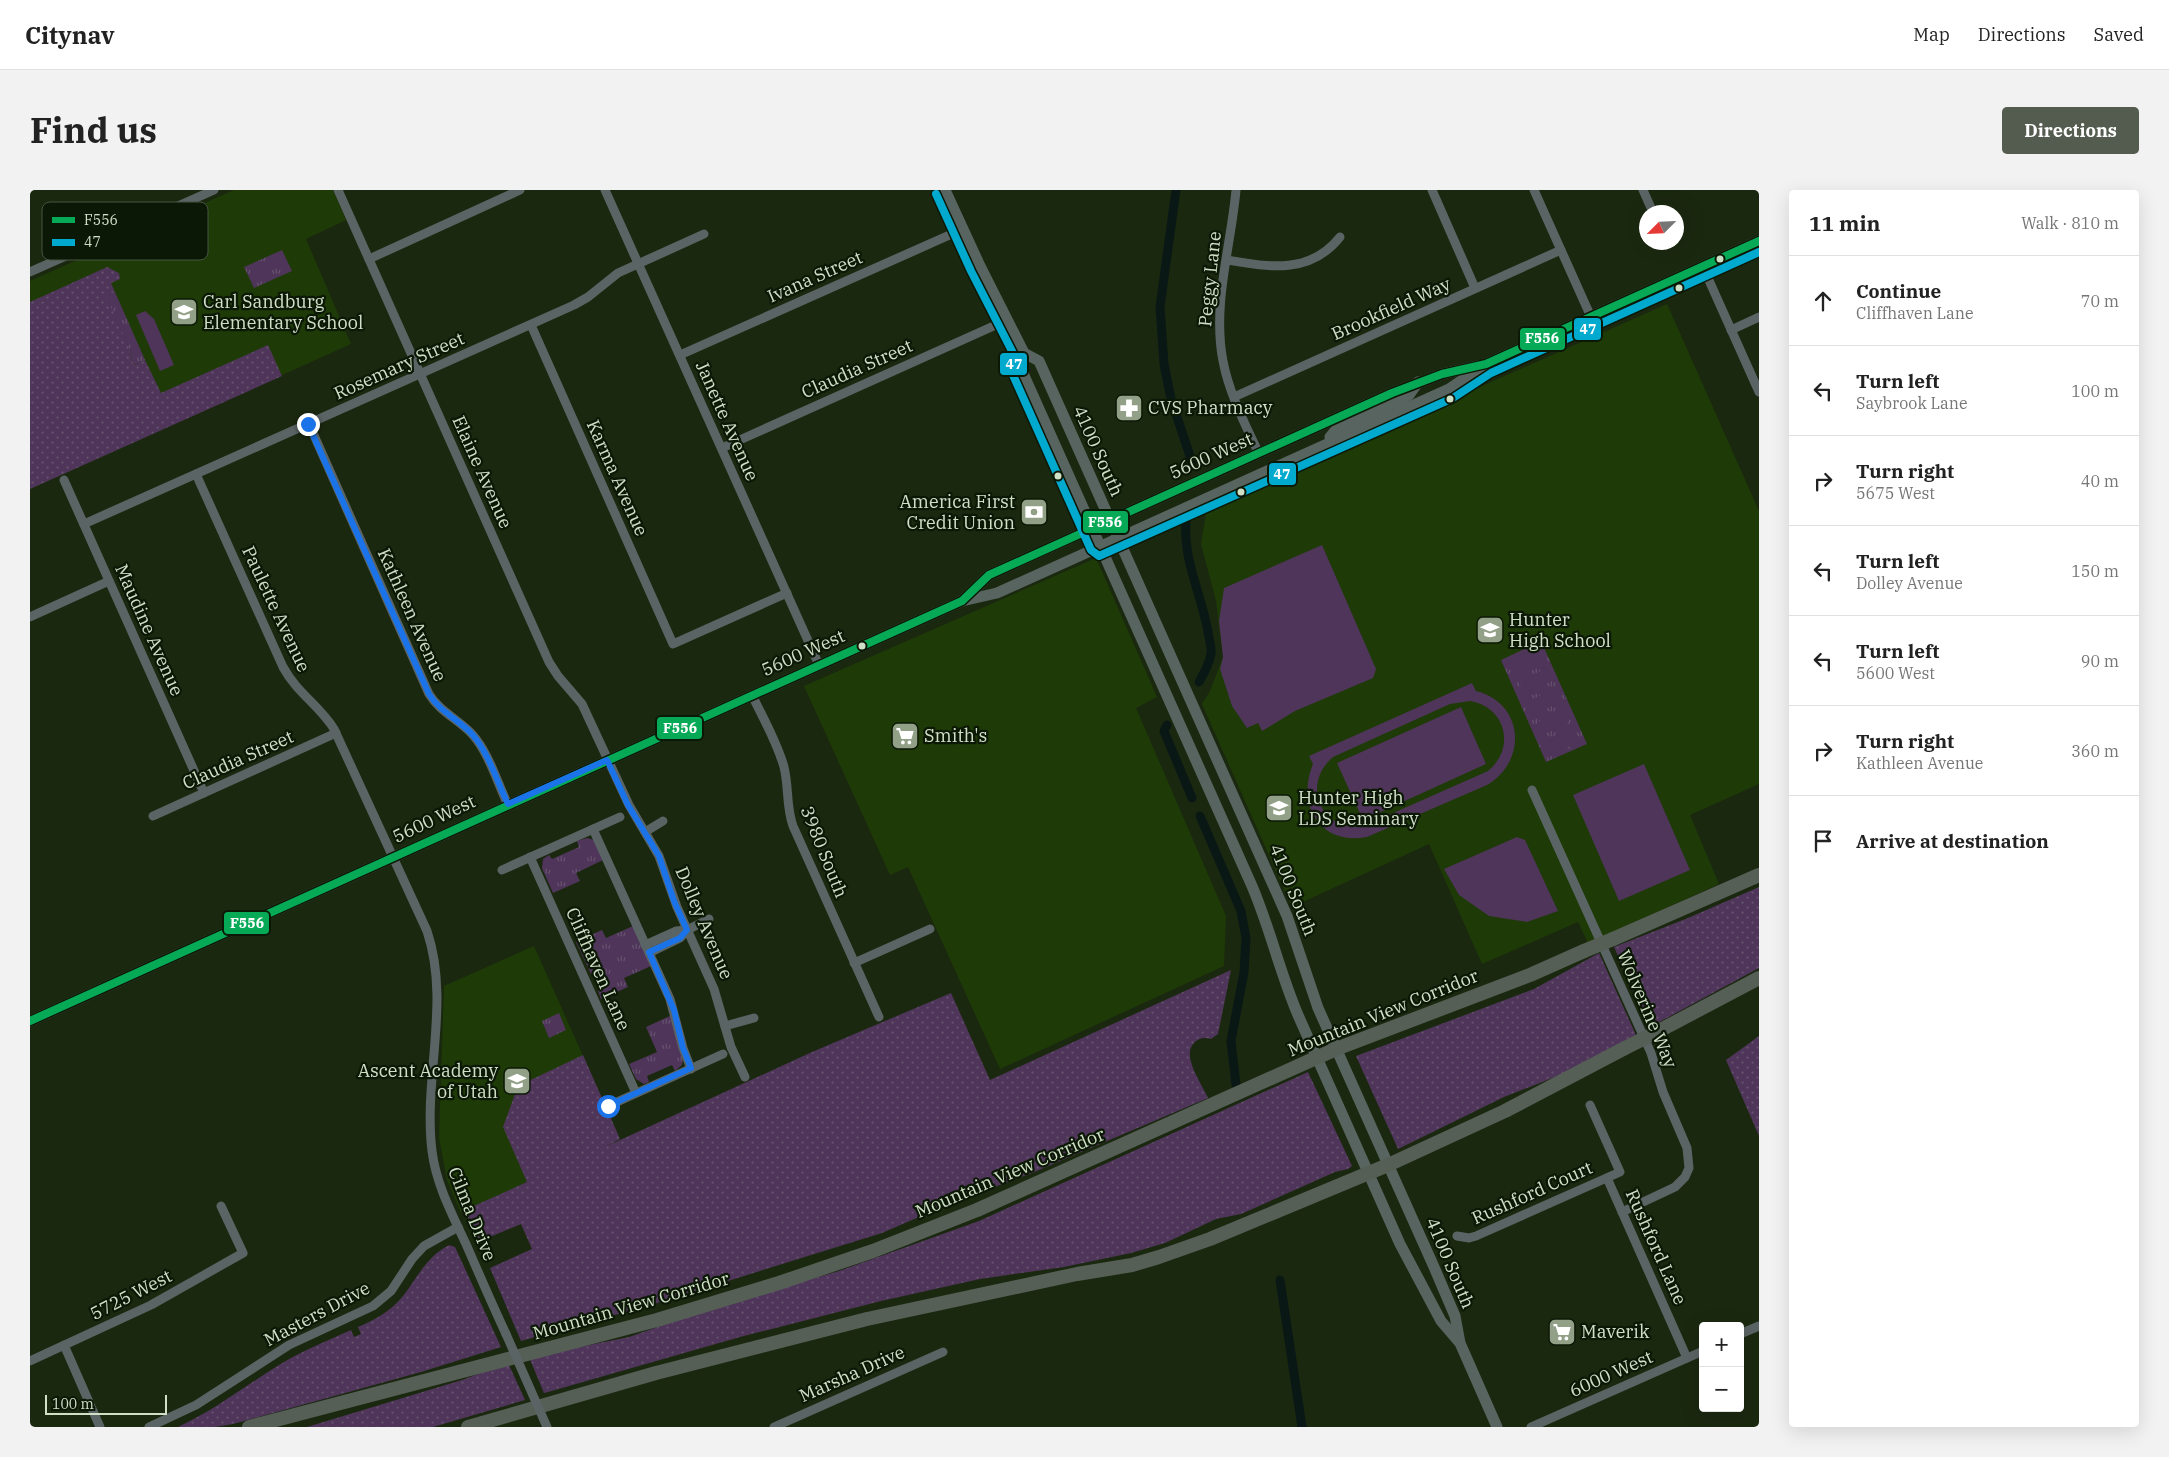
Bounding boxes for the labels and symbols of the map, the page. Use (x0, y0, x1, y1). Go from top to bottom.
legend (42, 202, 208, 260)
north arrow (1639, 205, 1684, 250)
text: F556 (84, 211, 118, 229)
street label: Peggy Lane (1193, 230, 1226, 328)
text: 47 (84, 233, 101, 251)
street label: Ivana Street (764, 245, 866, 308)
unlabelled marker (1715, 254, 1725, 264)
street label: Brookfield Way (1328, 272, 1454, 345)
unlabelled marker (1674, 283, 1684, 293)
place label: Carl Sandburg Elementary School (203, 290, 363, 334)
school or university icon: Carl Sandburg Elementary School (169, 297, 199, 327)
line badge: 47 (1573, 317, 1602, 341)
text: 47 (1580, 320, 1596, 338)
street label: Rosemary Street (330, 327, 468, 405)
line badge: F556 (1519, 327, 1566, 351)
text: F556 (1525, 329, 1559, 347)
street label: Claudia Street (798, 334, 916, 403)
line badge: 47 (999, 352, 1028, 376)
text: 47 (1006, 355, 1022, 373)
street label: Janette Avenue (691, 357, 764, 484)
pharmacy icon: CVS Pharmacy (1114, 393, 1144, 423)
unlabelled marker (1445, 394, 1455, 404)
place label: CVS Pharmacy (1148, 396, 1273, 419)
street label: 4100 South (1068, 402, 1129, 500)
street label: Elaine Avenue (447, 412, 518, 532)
route end (297, 413, 320, 436)
street label: Karma Avenue (582, 416, 653, 539)
street label: 5600 West (1166, 427, 1256, 484)
line badge: 47 (1268, 462, 1297, 486)
text: 47 (1274, 465, 1290, 483)
unlabelled marker (1053, 471, 1063, 481)
unlabelled marker (1236, 487, 1246, 497)
place label: America First Credit Union (899, 490, 1015, 534)
bank icon: America First Credit Union (1019, 497, 1049, 527)
line badge: F556 (1082, 510, 1129, 534)
text: F556 (1088, 513, 1122, 531)
street label: Paulette Avenue (237, 542, 316, 676)
street label: Kathleen Avenue (373, 545, 452, 685)
street label: Maudine Avenue (110, 560, 189, 699)
place label: Hunter High School (1509, 608, 1611, 652)
school or university icon: Hunter High School (1475, 615, 1505, 645)
street label: 5600 West (758, 624, 848, 681)
unlabelled marker (857, 641, 867, 651)
line badge: F556 (656, 716, 703, 740)
text: F556 (663, 719, 697, 737)
supermarket icon: Smith's (890, 721, 920, 751)
place label: Smith's (924, 724, 987, 747)
street label: Claudia Street (179, 725, 297, 794)
place label: Hunter High LDS Seminary (1298, 786, 1419, 830)
street label: 5600 West (389, 789, 479, 848)
school or university icon: Hunter High LDS Seminary (1264, 793, 1294, 823)
street label: 3980 South (796, 803, 853, 901)
street label: 4100 South (1265, 841, 1322, 939)
street label: Dolley Avenue (670, 863, 739, 983)
street label: Cliffhaven Lane (561, 904, 636, 1034)
line badge: F556 (223, 911, 270, 935)
text: F556 (230, 914, 264, 932)
street label: Wolverine Way (1612, 946, 1683, 1072)
street label: Mountain View Corridor (1284, 964, 1481, 1061)
place label: Ascent Academy of Utah (358, 1059, 498, 1103)
school or university icon: Ascent Academy of Utah (502, 1066, 532, 1096)
route start (597, 1095, 620, 1118)
street label: Mountain View Corridor (912, 1122, 1108, 1223)
street label: Rushford Court (1468, 1156, 1596, 1229)
street label: Cilma Drive (443, 1163, 502, 1264)
street label: Rushford Lane (1621, 1185, 1692, 1308)
street label: 4100 South (1421, 1214, 1480, 1312)
street label: 5725 West (86, 1264, 175, 1325)
street label: Mountain View Corridor (530, 1266, 732, 1345)
street label: Masters Drive (260, 1276, 374, 1351)
supermarket icon: Maverik (1547, 1317, 1577, 1347)
place label: Maverik (1581, 1320, 1650, 1343)
street label: Marsha Drive (796, 1340, 908, 1407)
street label: 6000 West (1566, 1345, 1656, 1402)
scale bar (45, 1392, 168, 1415)

